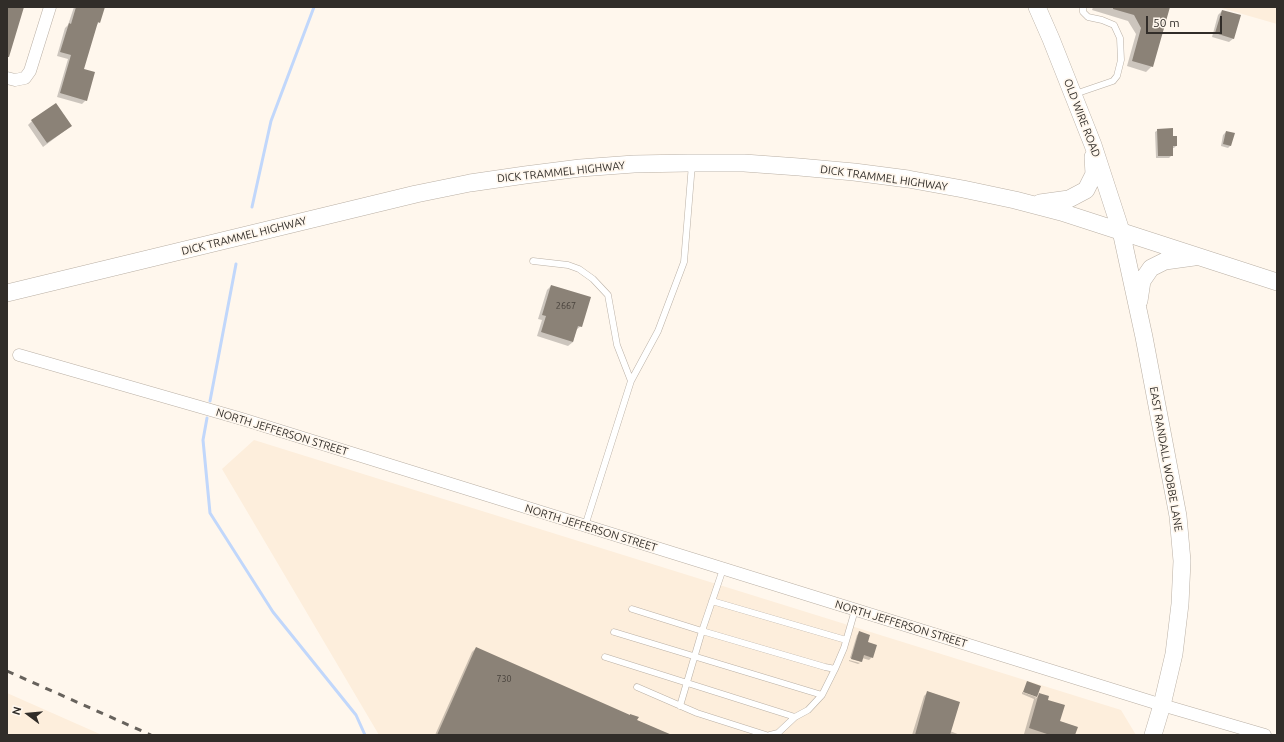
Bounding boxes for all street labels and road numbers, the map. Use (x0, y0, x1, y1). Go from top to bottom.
street label: OLD WIRE ROAD (1061, 77, 1103, 159)
street label: DICK TRAMMEL HIGHWAY (496, 159, 626, 185)
street label: DICK TRAMMEL HIGHWAY (819, 163, 949, 193)
street label: DICK TRAMMEL HIGHWAY (180, 214, 308, 258)
street label: EAST RANDALL WOBBE LANE (1147, 385, 1185, 533)
street label: NORTH JEFFERSON STREET (214, 406, 350, 458)
street label: NORTH JEFFERSON STREET (523, 502, 659, 554)
street label: NORTH JEFFERSON STREET (833, 598, 969, 650)

